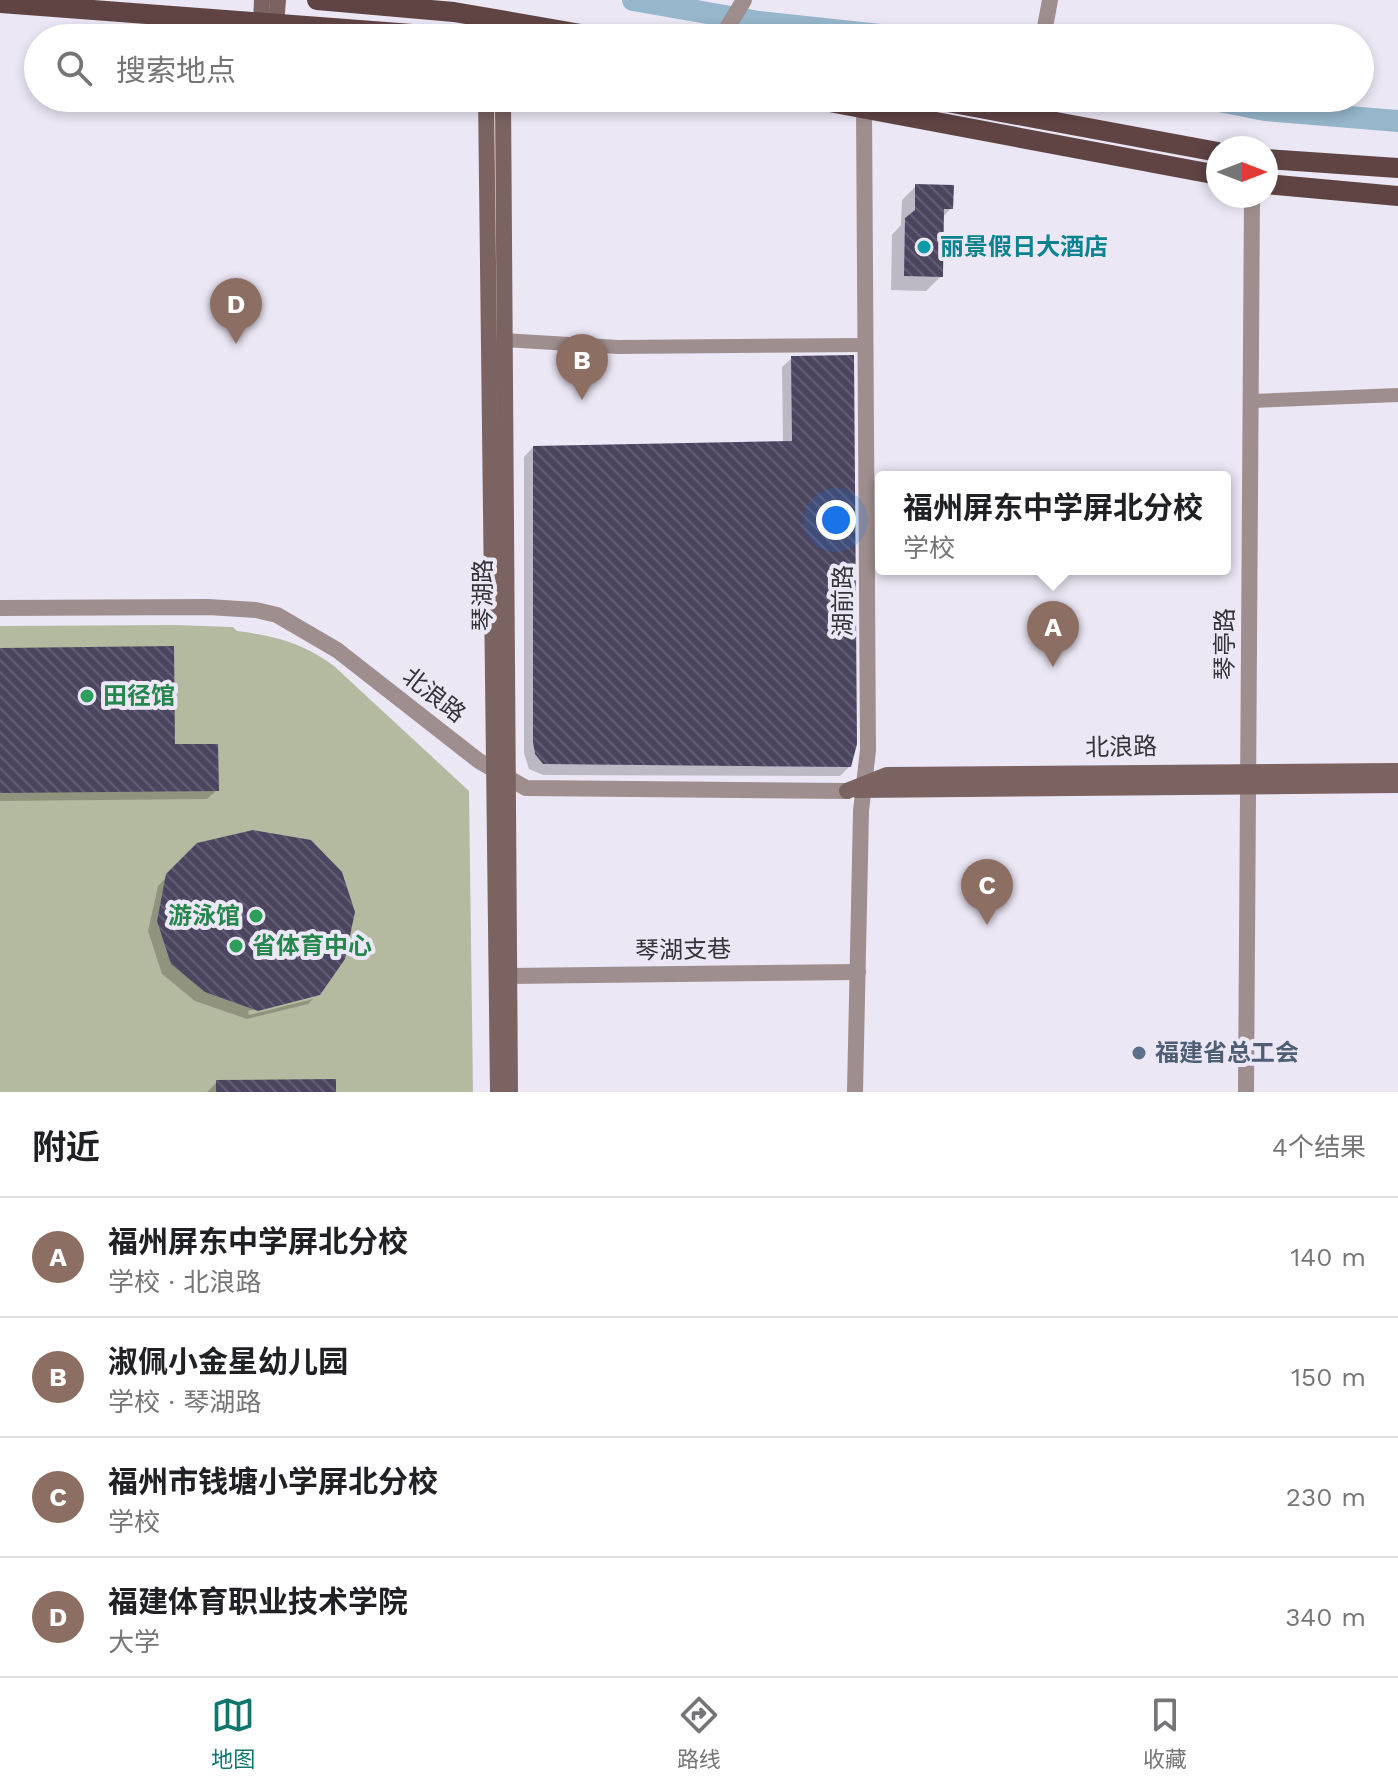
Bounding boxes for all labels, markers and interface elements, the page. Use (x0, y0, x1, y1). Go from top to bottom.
search box (24, 24, 1374, 112)
icon: search (52, 46, 96, 90)
text: 搜索地点 (116, 53, 236, 88)
north arrow (1206, 136, 1278, 208)
place label: 丽景假日大酒店 (940, 233, 1108, 261)
marker: 丽景假日大酒店 (915, 238, 933, 256)
pin: D (210, 278, 262, 344)
pin: B (556, 334, 608, 400)
popup (875, 471, 1231, 575)
text: 福州屏东中学屏北分校 (903, 490, 1203, 525)
your location (816, 500, 856, 540)
text: 学校 (903, 533, 955, 563)
street label: 琴湖路 (469, 559, 497, 631)
street label: 湖前路 (829, 565, 857, 637)
pin: A (1027, 601, 1079, 667)
street label: 琴亭路 (1211, 608, 1239, 680)
street label: 北浪路 (397, 662, 471, 728)
place label: 田径馆 (103, 682, 175, 710)
marker: 田径馆 (78, 687, 96, 705)
street label: 北浪路 (1085, 732, 1157, 762)
pin: C (961, 859, 1013, 925)
place label: 游泳馆 (168, 902, 240, 930)
marker: 游泳馆 (247, 907, 265, 925)
place label: 省体育中心 (252, 932, 372, 960)
street label: 琴湖支巷 (635, 935, 731, 965)
marker: 省体育中心 (227, 937, 245, 955)
place label: 福建省总工会 (1155, 1039, 1299, 1067)
marker: 福建省总工会 (1130, 1044, 1148, 1062)
text: 附近 (32, 1127, 100, 1167)
text: 4个结果 (1272, 1132, 1366, 1162)
text: 福州屏东中学屏北分校 (108, 1224, 408, 1259)
text: A (49, 1242, 67, 1272)
text: 140 m (1290, 1242, 1366, 1272)
text: 学校 · 北浪路 (108, 1267, 262, 1297)
text: 淑佩小金星幼儿园 (108, 1344, 348, 1379)
text: B (49, 1362, 67, 1392)
text: 150 m (1291, 1362, 1366, 1392)
text: 学校 · 琴湖路 (108, 1387, 262, 1417)
text: 福州市钱塘小学屏北分校 (108, 1464, 438, 1499)
text: C (49, 1482, 67, 1512)
text: 230 m (1286, 1482, 1366, 1512)
text: 学校 (108, 1507, 160, 1537)
text: 福建体育职业技术学院 (108, 1584, 408, 1619)
text: D (49, 1602, 67, 1632)
text: 340 m (1285, 1602, 1366, 1632)
text: 大学 (108, 1627, 160, 1657)
tab: 地图 (211, 1693, 255, 1773)
tab: 路线 (677, 1693, 721, 1773)
tab: 收藏 (1143, 1693, 1187, 1773)

